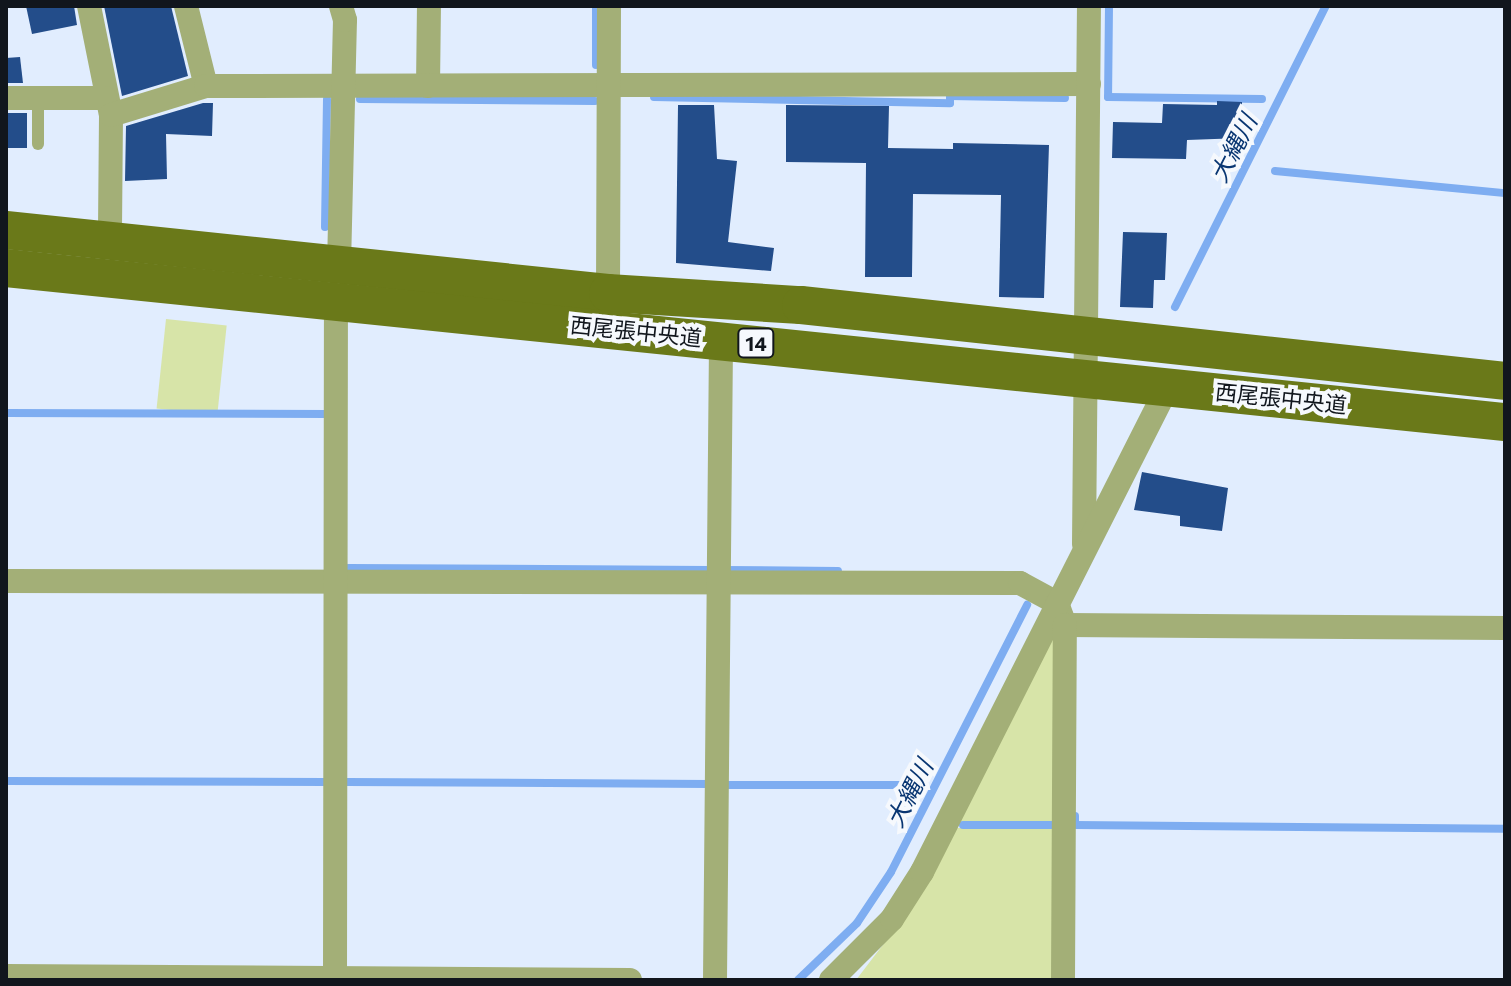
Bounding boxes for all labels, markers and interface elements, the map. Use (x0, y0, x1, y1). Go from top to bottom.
water label: 大縄川 (1204, 109, 1262, 187)
street label: 西尾張中央道 (569, 311, 703, 351)
road number: 14 (736, 327, 776, 359)
street label: 西尾張中央道 (1214, 378, 1348, 418)
water label: 大縄川 (880, 754, 938, 832)

